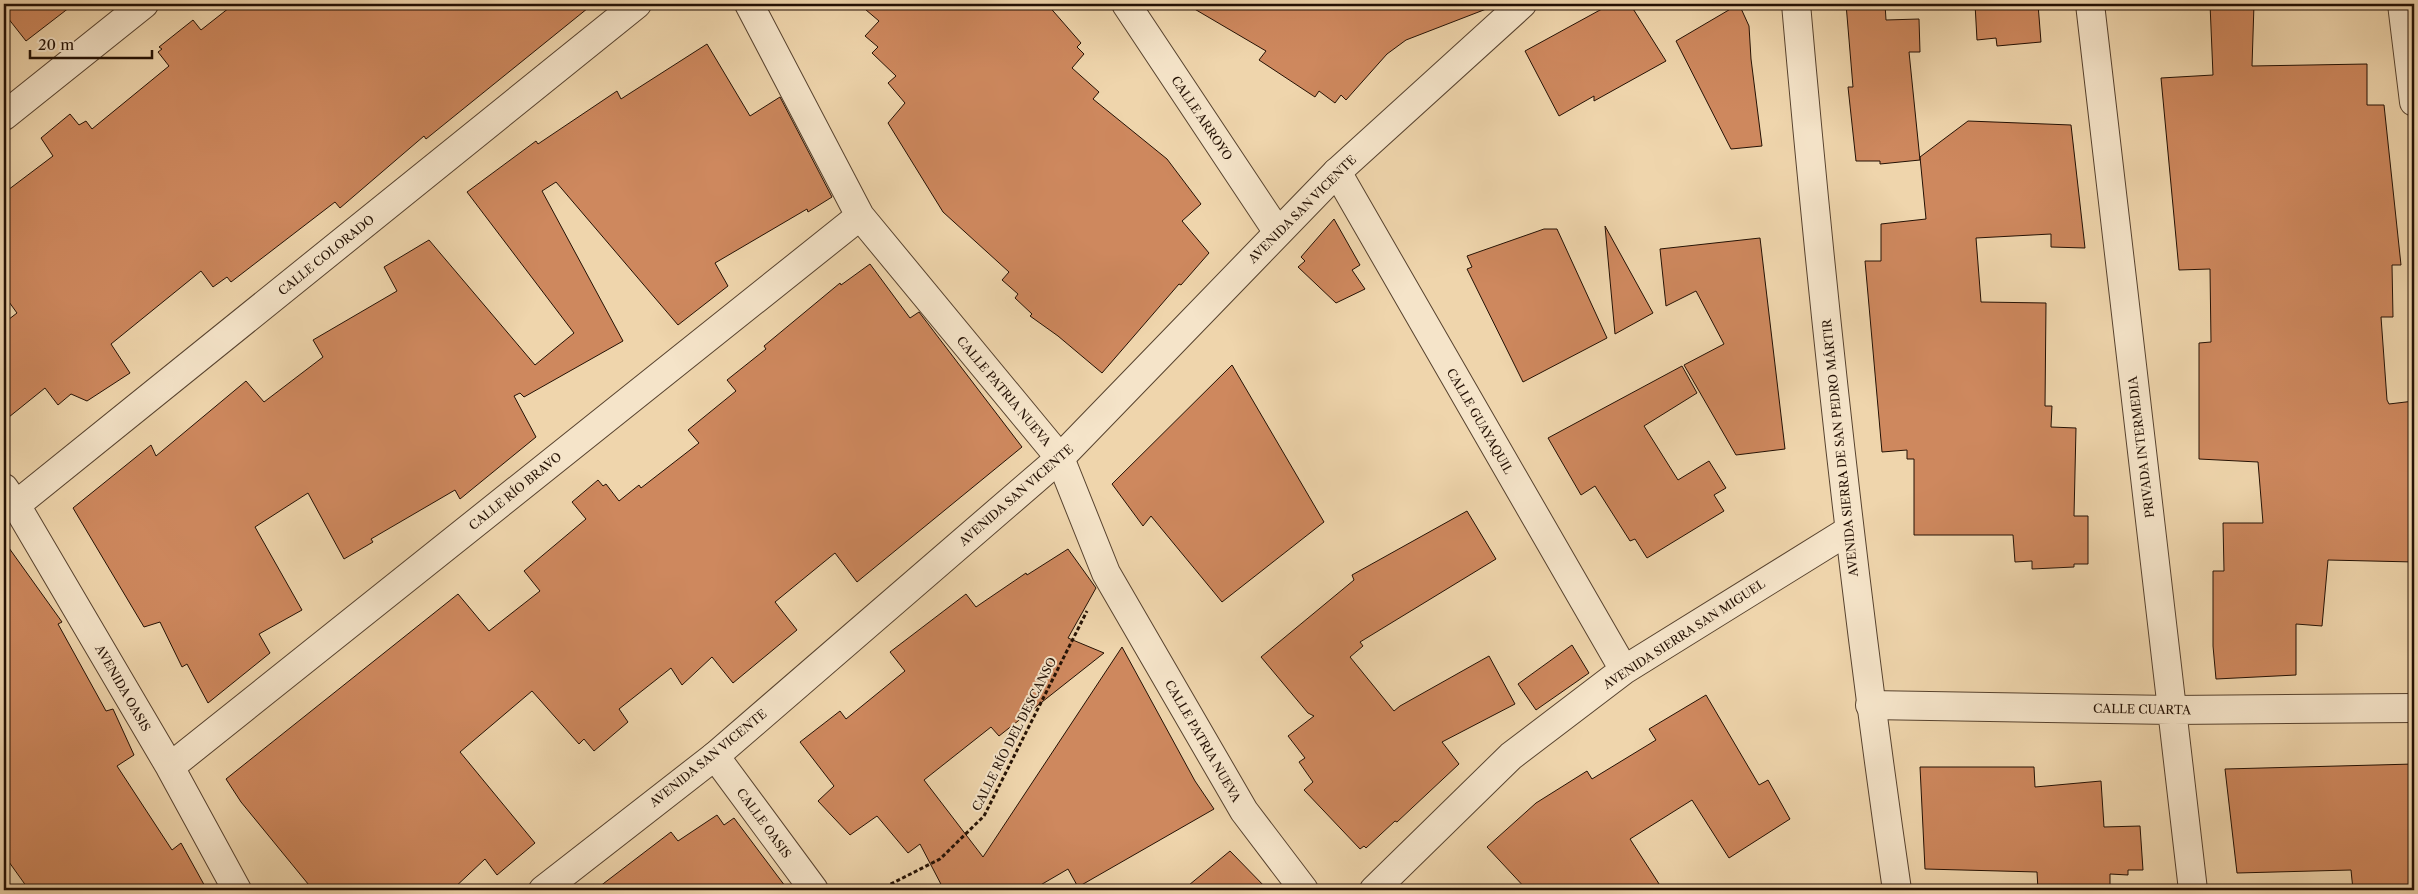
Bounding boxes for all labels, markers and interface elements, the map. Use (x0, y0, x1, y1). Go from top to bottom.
scale bar (30, 28, 152, 60)
text: 20 m (38, 35, 74, 54)
street label: CALLE ARROYO (1168, 73, 1236, 163)
street label: AVENIDA SAN VICENTE (1244, 152, 1359, 267)
street label: CALLE COLORADO (275, 212, 377, 298)
street label: AVENIDA SIERRA DE SAN PEDRO MÁRTIR (1818, 317, 1861, 579)
street label: CALLE PATRIA NUEVA (954, 333, 1055, 450)
street label: CALLE GUAYAQUIL (1444, 366, 1516, 477)
street label: PRIVADA INTERMEDIA (2125, 374, 2157, 519)
street label: AVENIDA SAN VICENTE (955, 441, 1076, 549)
street label: CALLE RÍO BRAVO (465, 448, 564, 533)
street label: AVENIDA SIERRA SAN MIGUEL (1599, 576, 1768, 693)
street label: AVENIDA OASIS (92, 641, 154, 734)
street label: CALLE RÍO DEL DESCANSO (968, 654, 1059, 813)
street label: CALLE PATRIA NUEVA (1162, 677, 1245, 806)
street label: CALLE CUARTA (2093, 701, 2192, 717)
street label: AVENIDA SAN VICENTE (646, 706, 770, 811)
street label: CALLE OASIS (734, 785, 794, 861)

